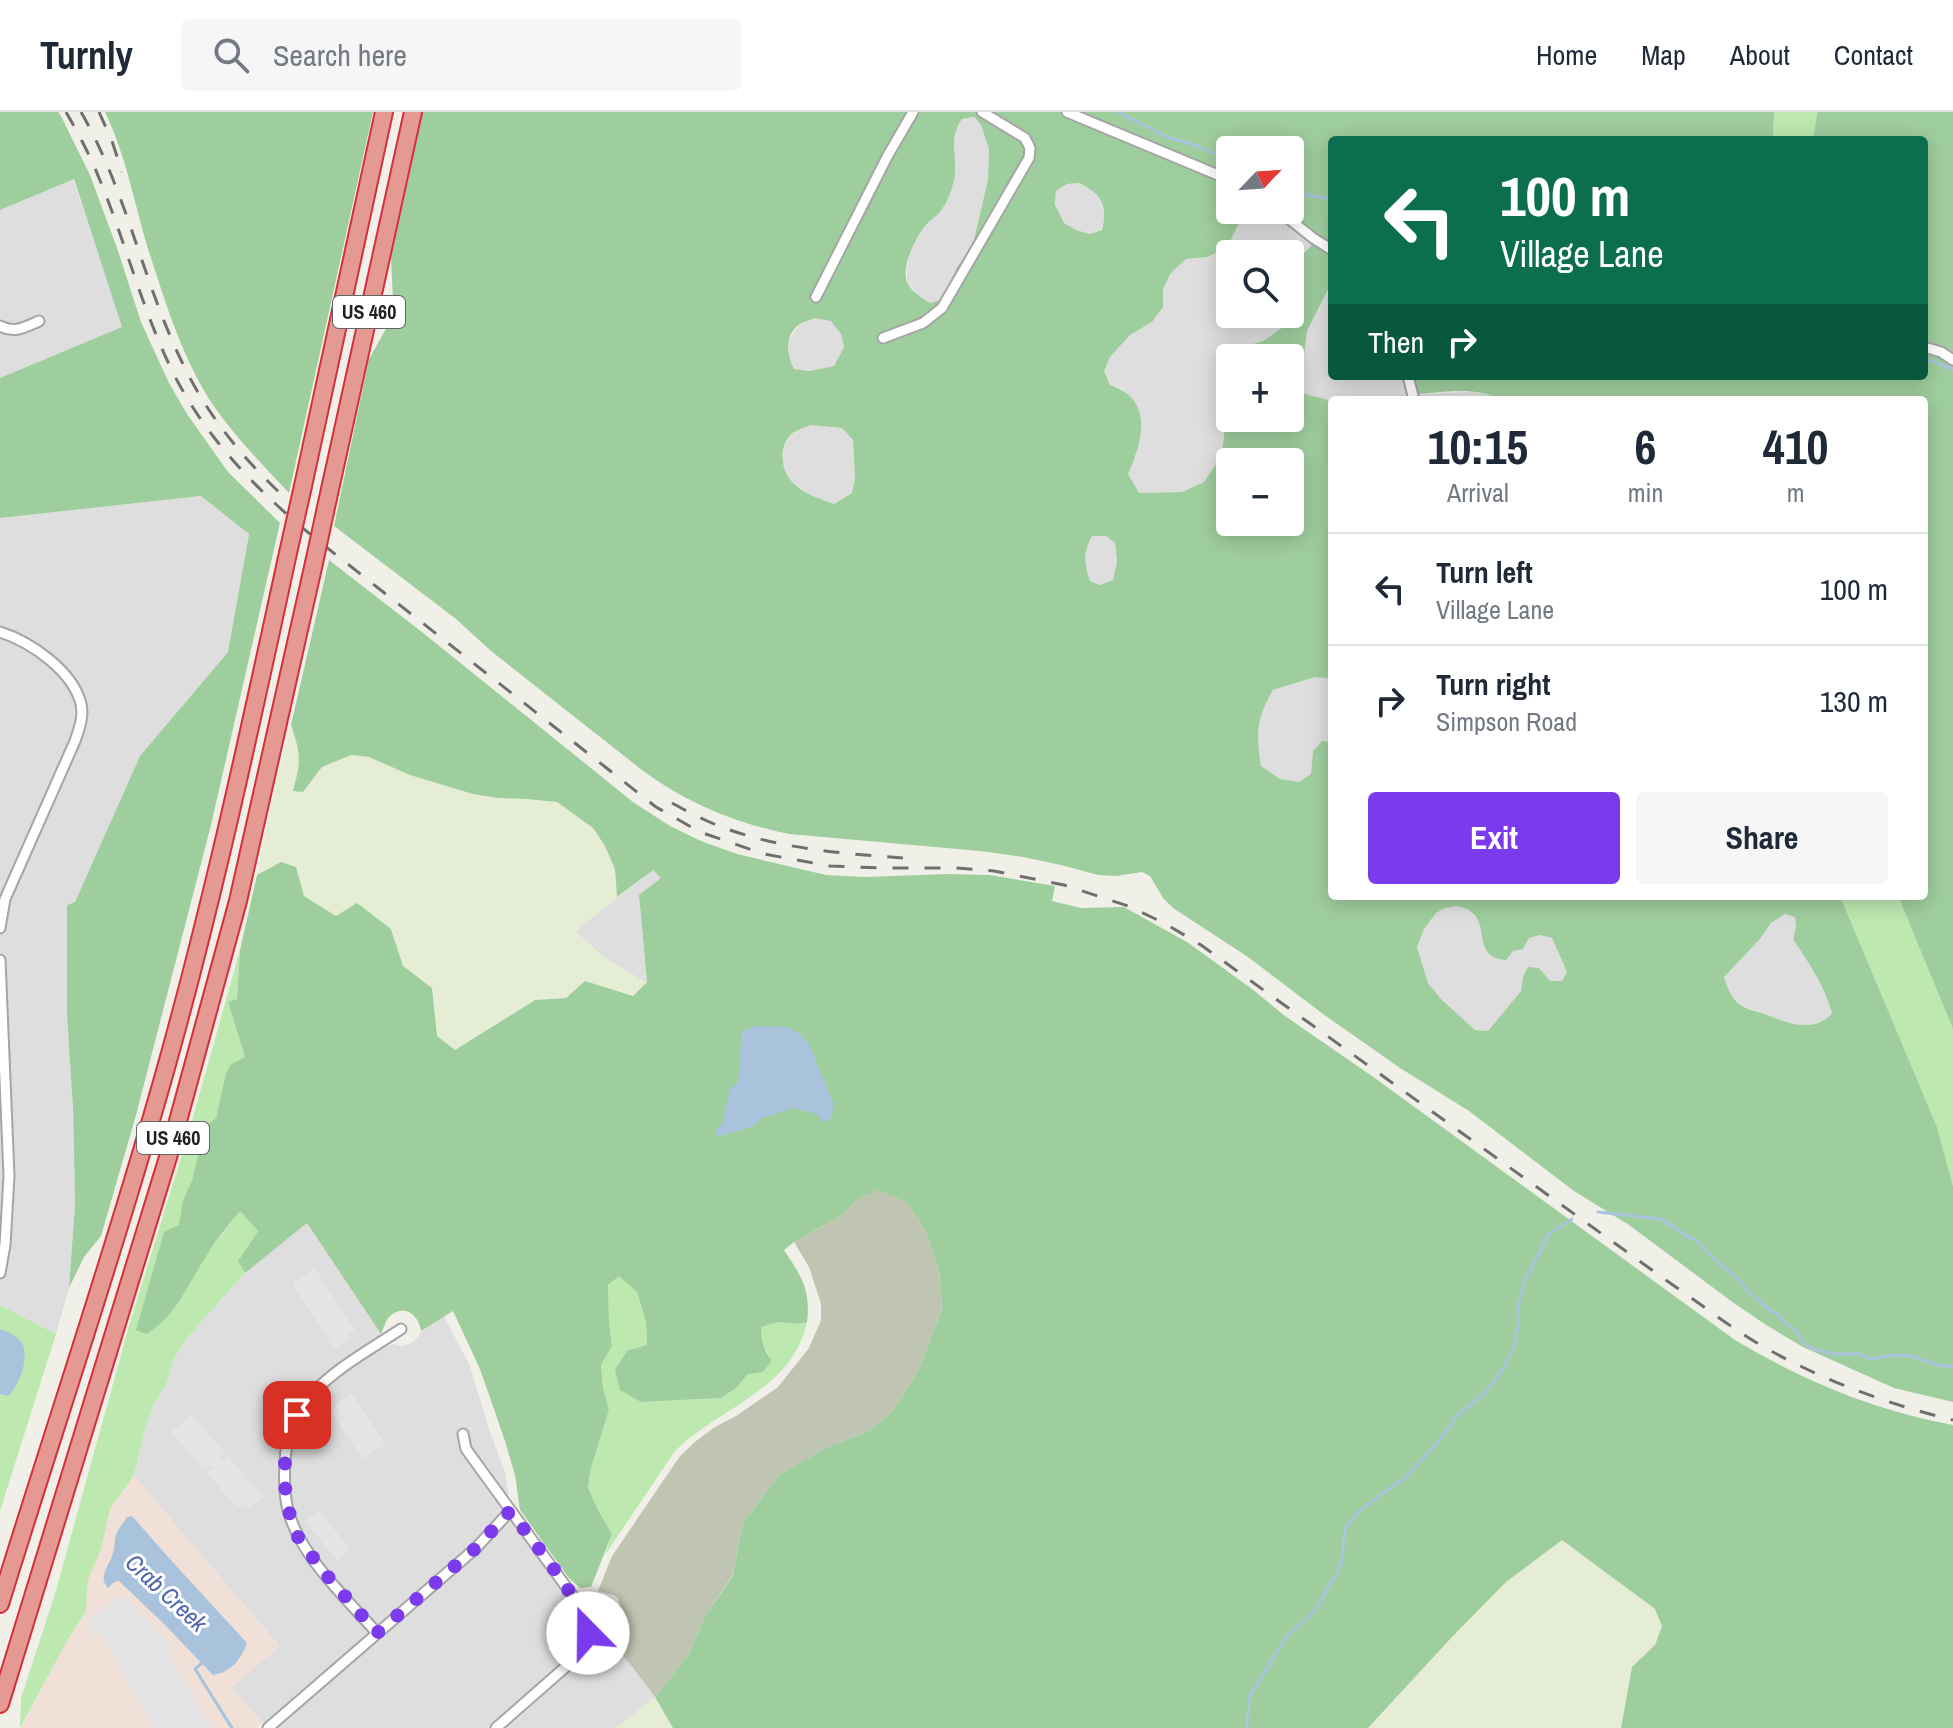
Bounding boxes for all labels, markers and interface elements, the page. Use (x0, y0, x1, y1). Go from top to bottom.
search box (181, 19, 741, 91)
text: Turnly (40, 30, 133, 81)
icon: search (209, 33, 253, 77)
text: Search here (273, 35, 407, 75)
text: Home (1536, 36, 1597, 74)
text: Map (1641, 36, 1686, 74)
text: About (1730, 36, 1790, 74)
text: Contact (1834, 36, 1913, 74)
north arrow (1216, 136, 1304, 224)
map controls (1216, 136, 1304, 536)
text: 100 m (1500, 158, 1630, 233)
icon: left (1368, 168, 1472, 272)
text: Village Lane (1500, 230, 1664, 278)
button: search (1216, 240, 1304, 328)
road number: US 460 (333, 296, 405, 328)
icon: right (1440, 320, 1484, 364)
text: Then (1368, 322, 1424, 362)
button: + (1216, 344, 1304, 432)
text: 10:15 (1428, 414, 1528, 479)
text: 6 (1635, 414, 1656, 479)
text: 410 (1763, 414, 1828, 479)
button: − (1216, 448, 1304, 536)
text: Arrival (1447, 475, 1509, 510)
text: min (1628, 475, 1663, 510)
text: m (1787, 475, 1805, 510)
text: Turn left (1436, 552, 1533, 592)
icon: left (1368, 567, 1412, 611)
text: 100 m (1820, 569, 1888, 609)
text: Village Lane (1436, 592, 1554, 627)
text: Turn right (1436, 664, 1550, 704)
icon: right (1368, 679, 1412, 723)
text: 130 m (1820, 681, 1888, 721)
text: Simpson Road (1436, 704, 1577, 739)
button: Exit (1368, 792, 1620, 884)
button: Share (1636, 792, 1888, 884)
road number: US 460 (137, 1122, 209, 1154)
pin (263, 1381, 331, 1449)
icon: arrive (275, 1393, 319, 1437)
water label: Crab Creek (119, 1546, 215, 1639)
position arrow (546, 1591, 630, 1675)

